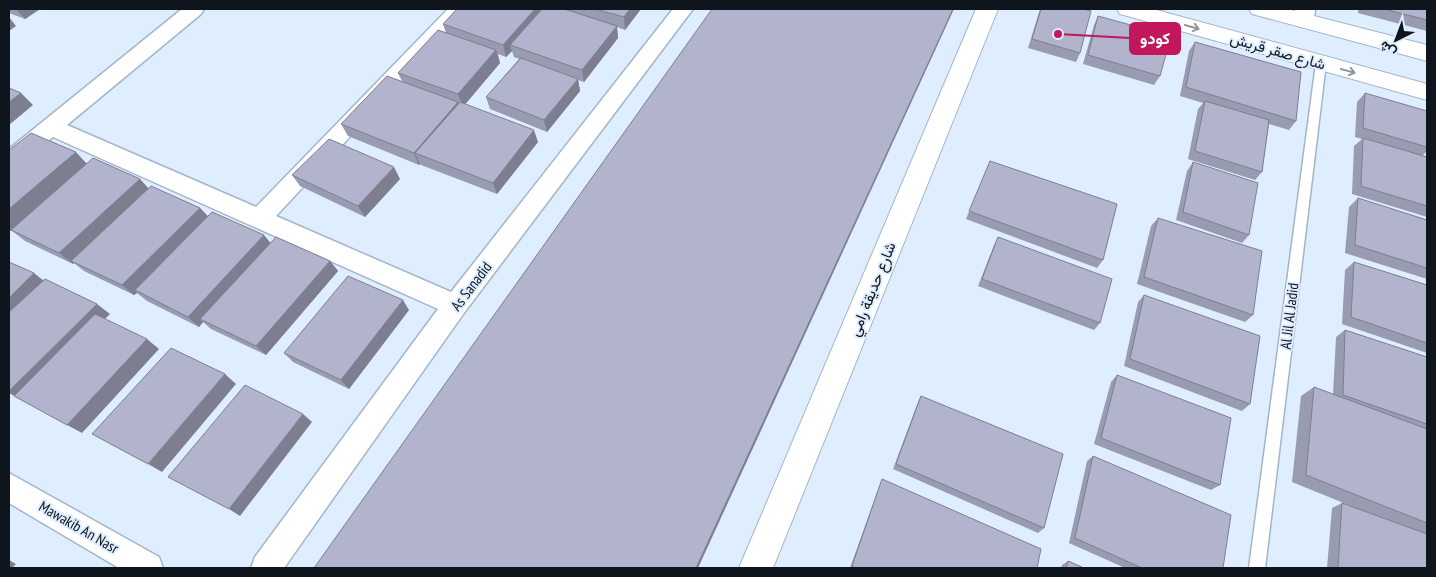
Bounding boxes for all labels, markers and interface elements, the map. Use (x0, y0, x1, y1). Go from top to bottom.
north arrow (1371, 15, 1421, 65)
one-way arrow (1183, 22, 1199, 32)
callout: كودو (1130, 23, 1180, 54)
text: كودو (1140, 28, 1170, 49)
street label: شارع صقر قريش (1228, 28, 1328, 76)
text: ش (1375, 37, 1400, 62)
one-way arrow (1340, 66, 1356, 76)
street label: شارع حديقة رامي (844, 239, 903, 340)
street label: As Sanadid (446, 258, 496, 314)
street label: Al Jil Al Jadid (1276, 282, 1302, 350)
street label: Mawakib An Nasr (36, 497, 123, 558)

